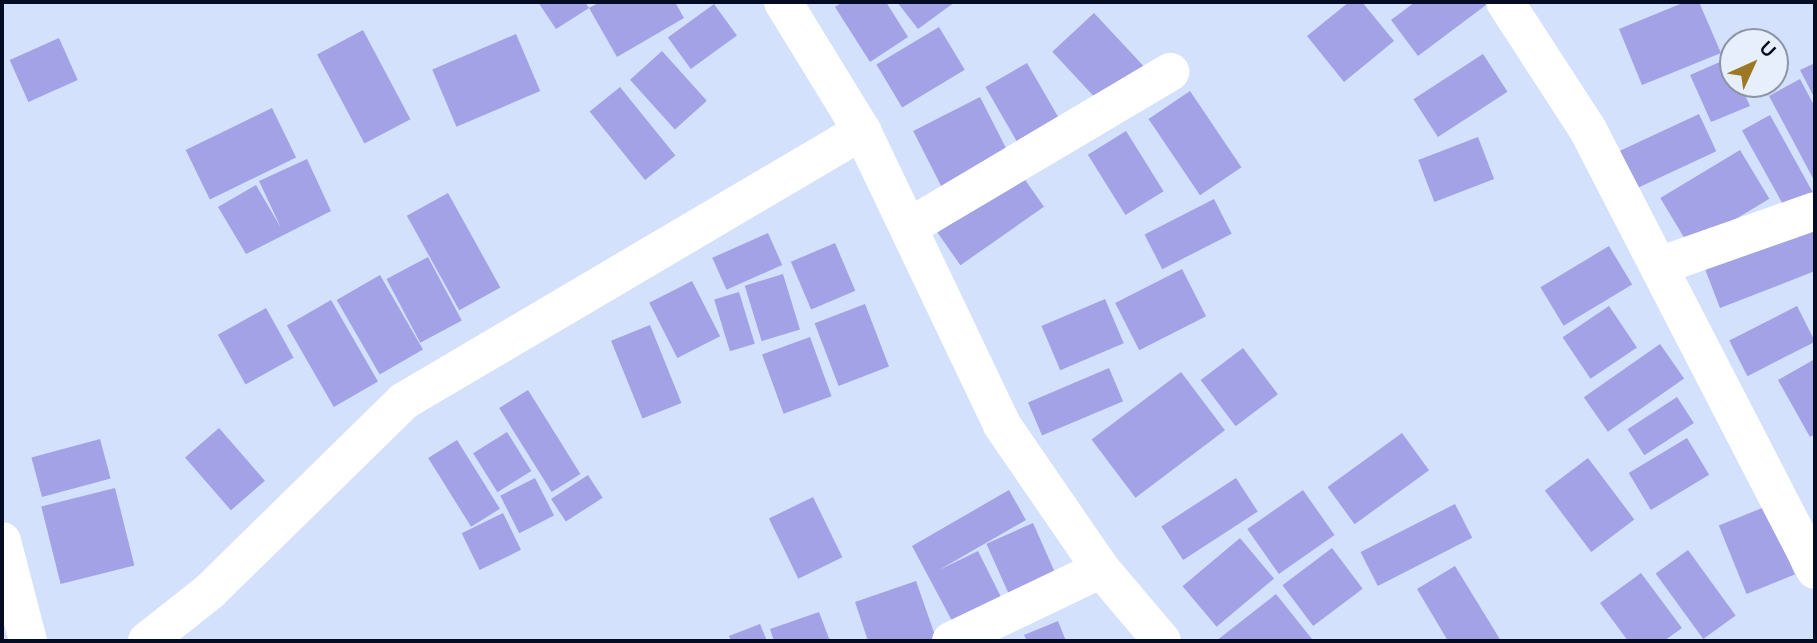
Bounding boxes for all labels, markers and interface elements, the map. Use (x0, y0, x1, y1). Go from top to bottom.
north arrow (1719, 28, 1789, 98)
text: U (1755, 36, 1781, 62)

